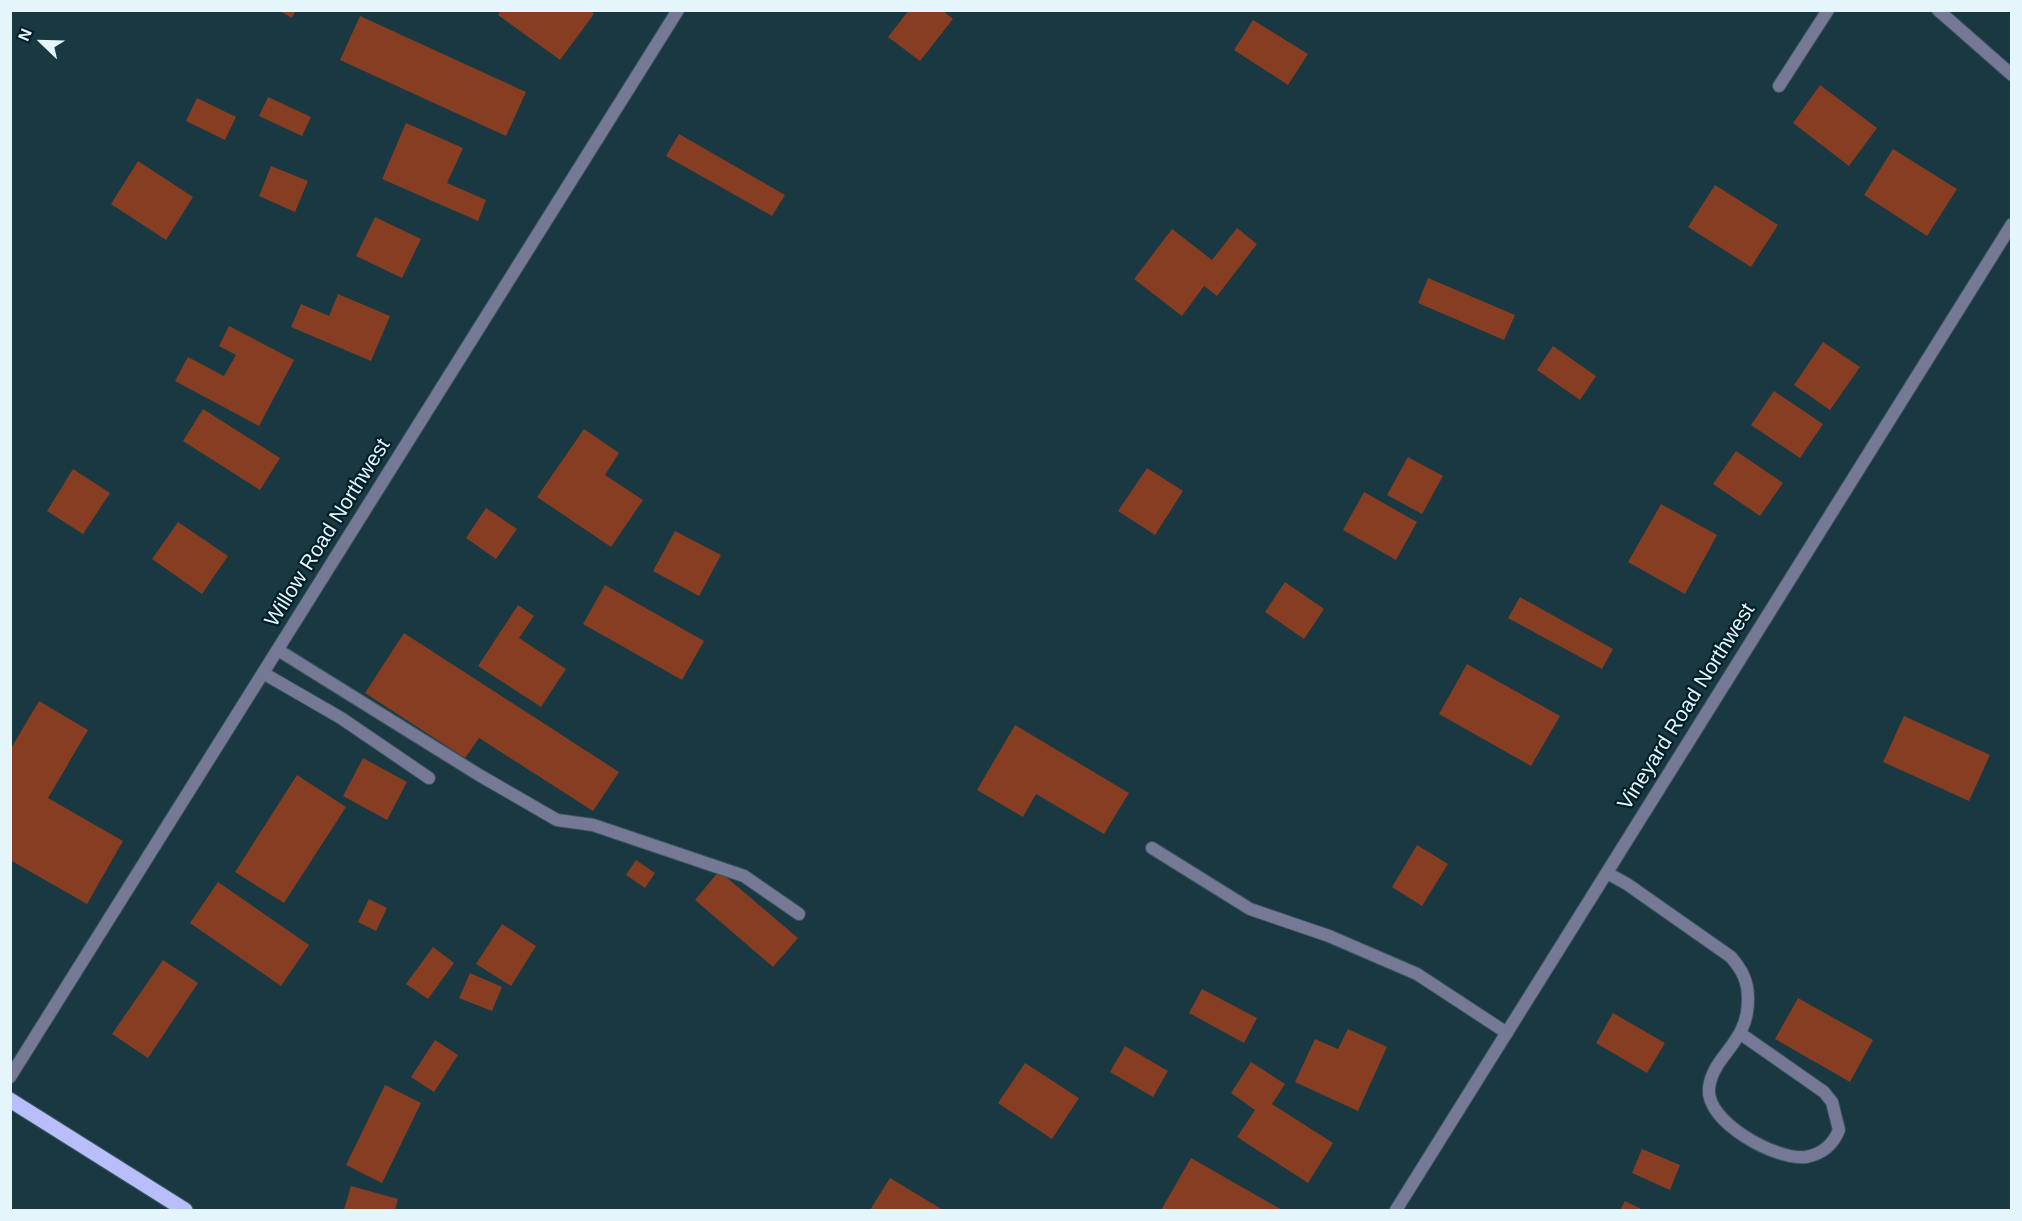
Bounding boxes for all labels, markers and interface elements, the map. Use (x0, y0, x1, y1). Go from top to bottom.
north arrow (12, 12, 72, 72)
text: N (15, 26, 35, 43)
street label: Willow Road Northwest (260, 434, 396, 632)
street label: Vineyard Road Northwest (1613, 599, 1761, 815)

